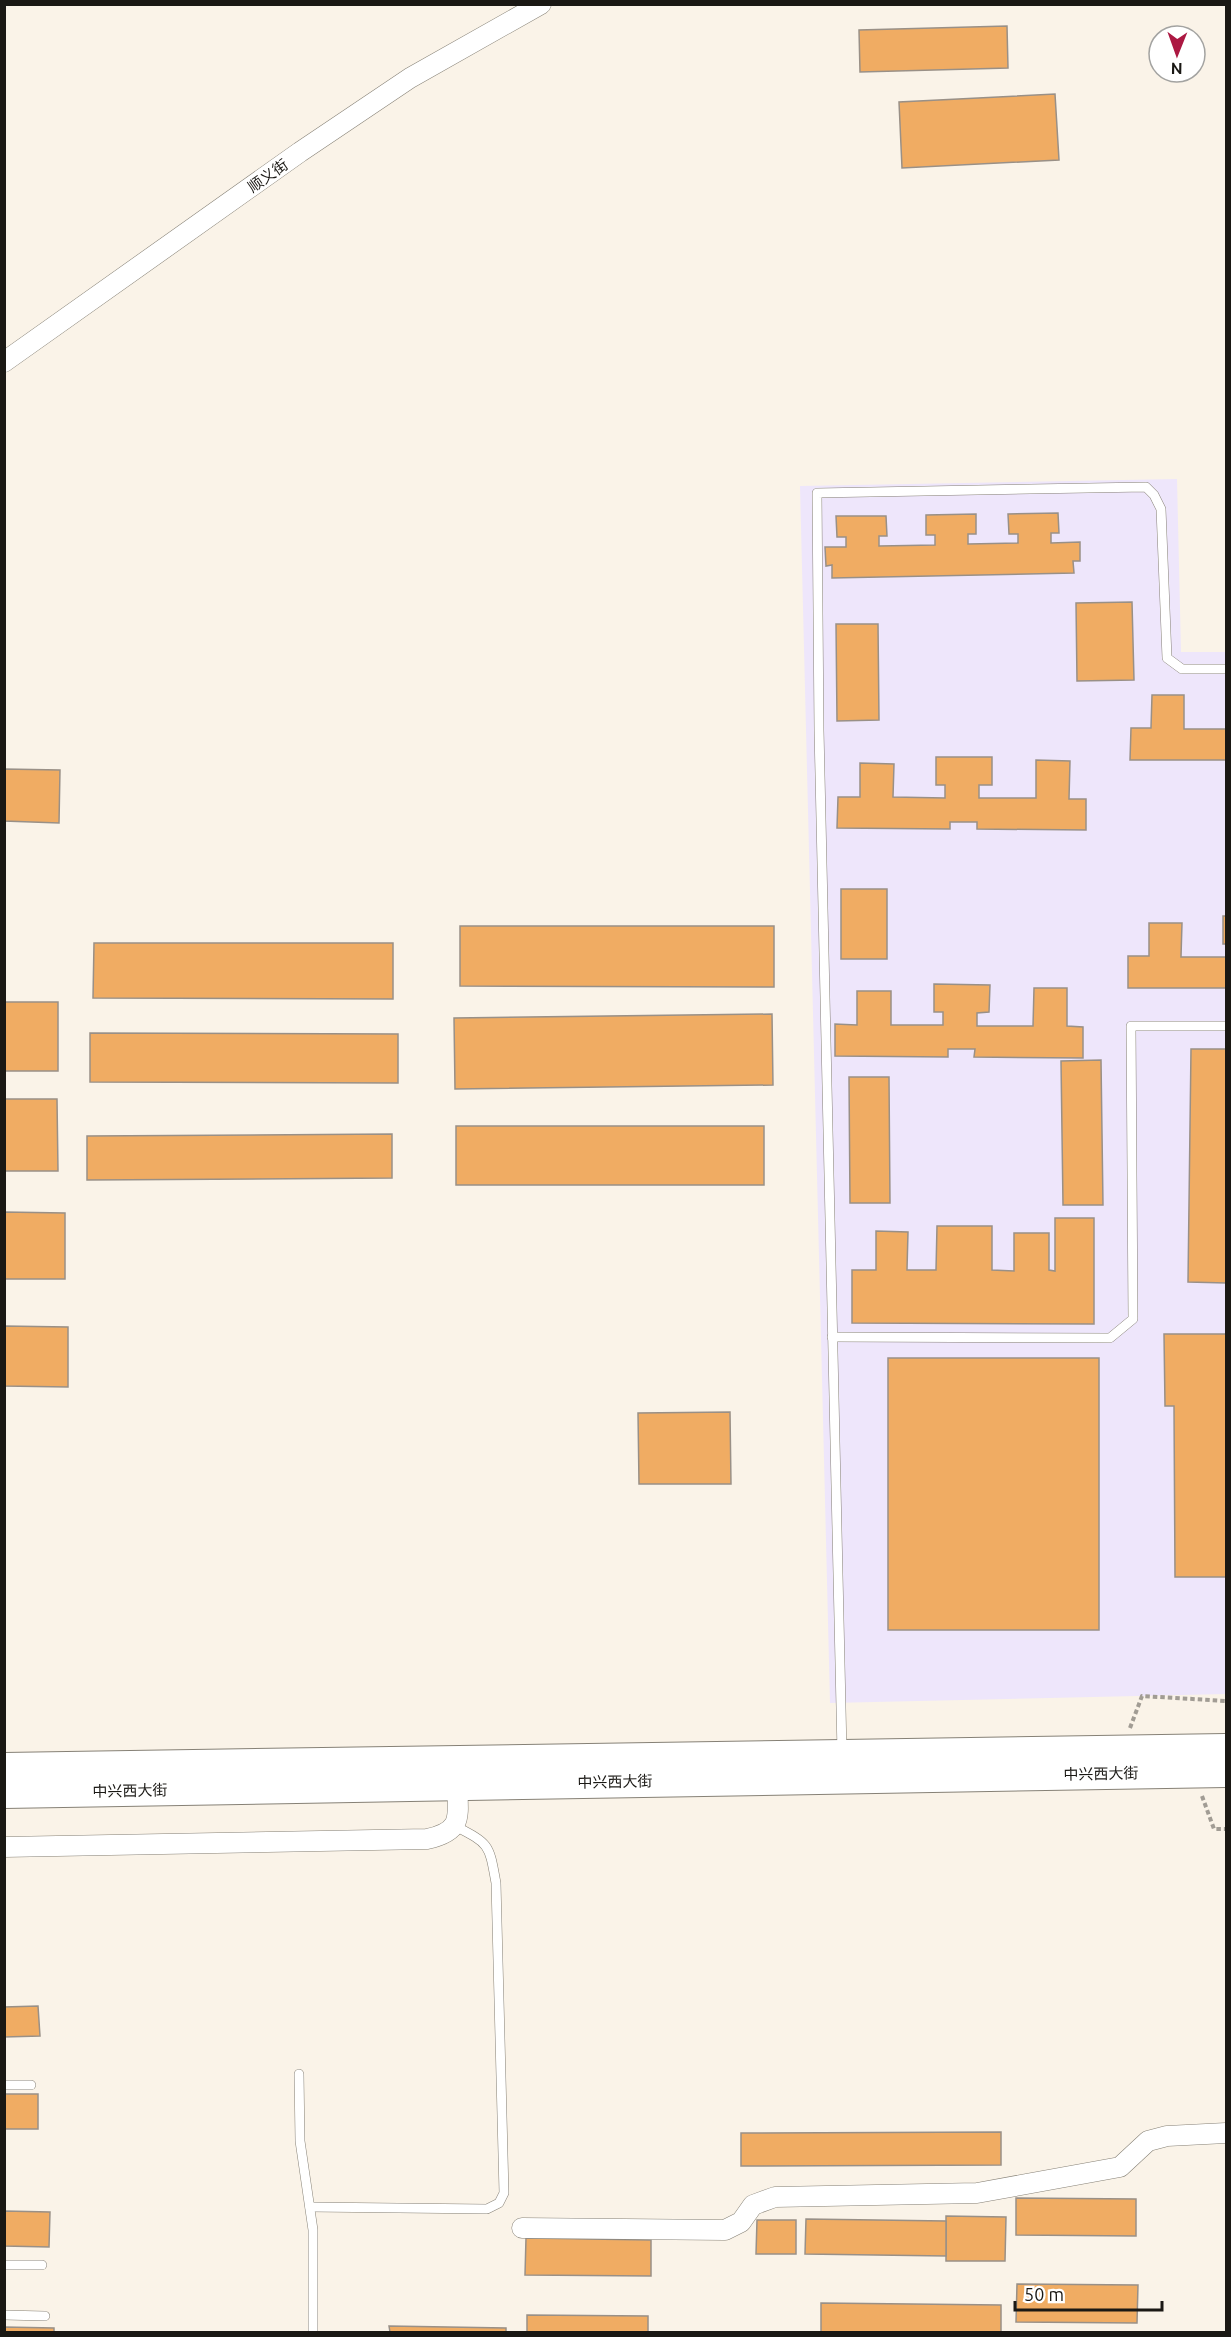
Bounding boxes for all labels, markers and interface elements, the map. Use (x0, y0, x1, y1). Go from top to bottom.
north arrow (1147, 24, 1207, 84)
text: N (1171, 60, 1183, 78)
street label: 顺义街 (244, 156, 291, 195)
street label: 中兴西大街 (1063, 1764, 1139, 1783)
street label: 中兴西大街 (577, 1772, 653, 1791)
street label: 中兴西大街 (92, 1781, 168, 1800)
scale bar (1015, 2274, 1162, 2312)
text: 50 m (1024, 2284, 1064, 2304)

